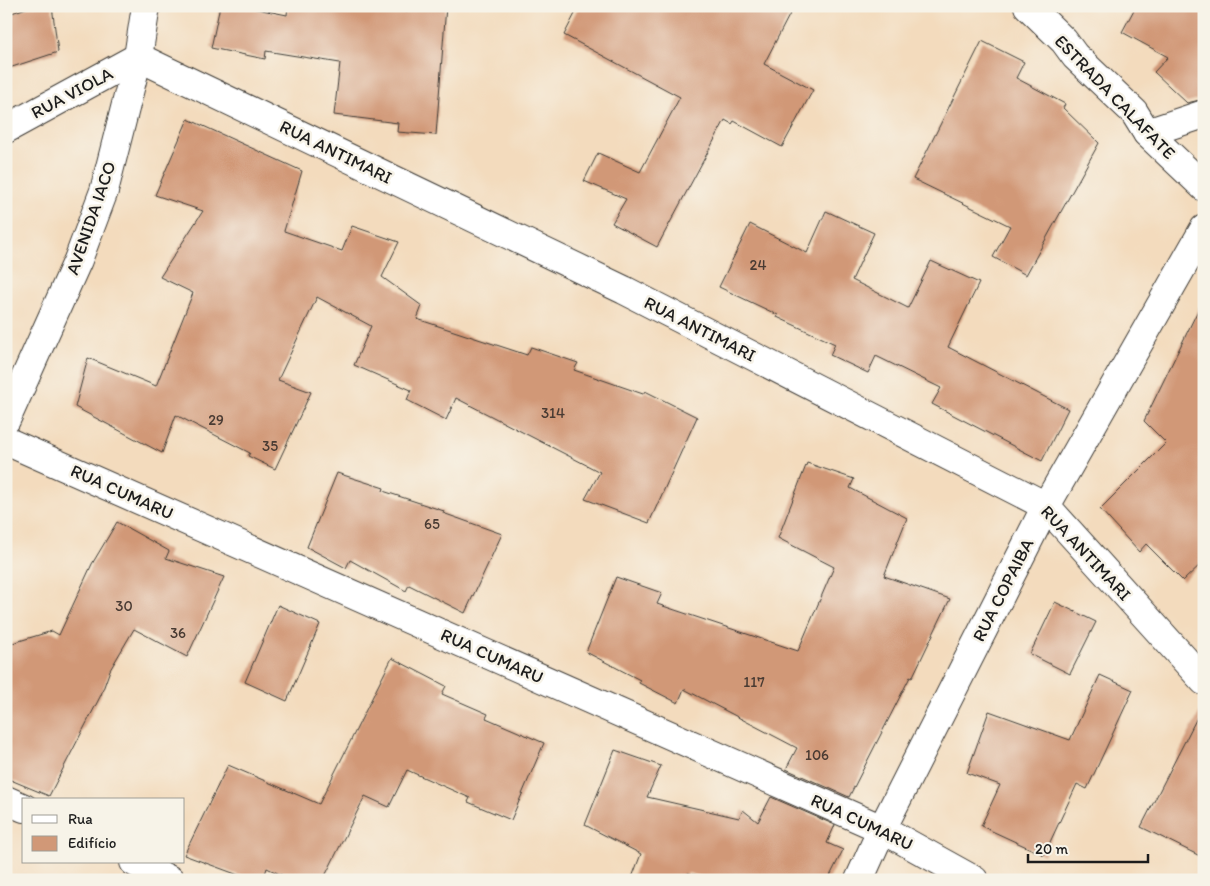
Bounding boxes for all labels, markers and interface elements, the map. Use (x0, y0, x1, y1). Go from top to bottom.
street label: ESTRADA CALAFATE (1050, 30, 1180, 164)
street label: RUA VIOLA (27, 62, 117, 124)
street label: RUA ANTIMARI (276, 115, 396, 189)
street label: AVENIDA IACO (61, 158, 121, 278)
house number: 24 (750, 256, 766, 274)
street label: RUA ANTIMARI (640, 291, 760, 367)
house number: 314 (541, 404, 565, 422)
house number: 29 (208, 411, 224, 429)
house number: 35 (262, 437, 278, 455)
street label: RUA CUMARU (67, 460, 177, 524)
street label: RUA ANTIMARI (1036, 501, 1136, 605)
house number: 65 (424, 515, 440, 533)
street label: RUA COPAIBA (968, 534, 1039, 645)
house number: 30 (115, 597, 133, 615)
house number: 36 (170, 624, 186, 642)
street label: RUA CUMARU (437, 624, 547, 688)
house number: 117 (743, 673, 765, 691)
house number: 106 (805, 746, 829, 764)
street label: RUA CUMARU (807, 789, 917, 855)
legend (22, 798, 185, 864)
text: Rua (68, 810, 93, 828)
scale bar (1028, 831, 1148, 863)
text: Edifício (68, 834, 116, 852)
text: 20 m (1035, 840, 1069, 858)

